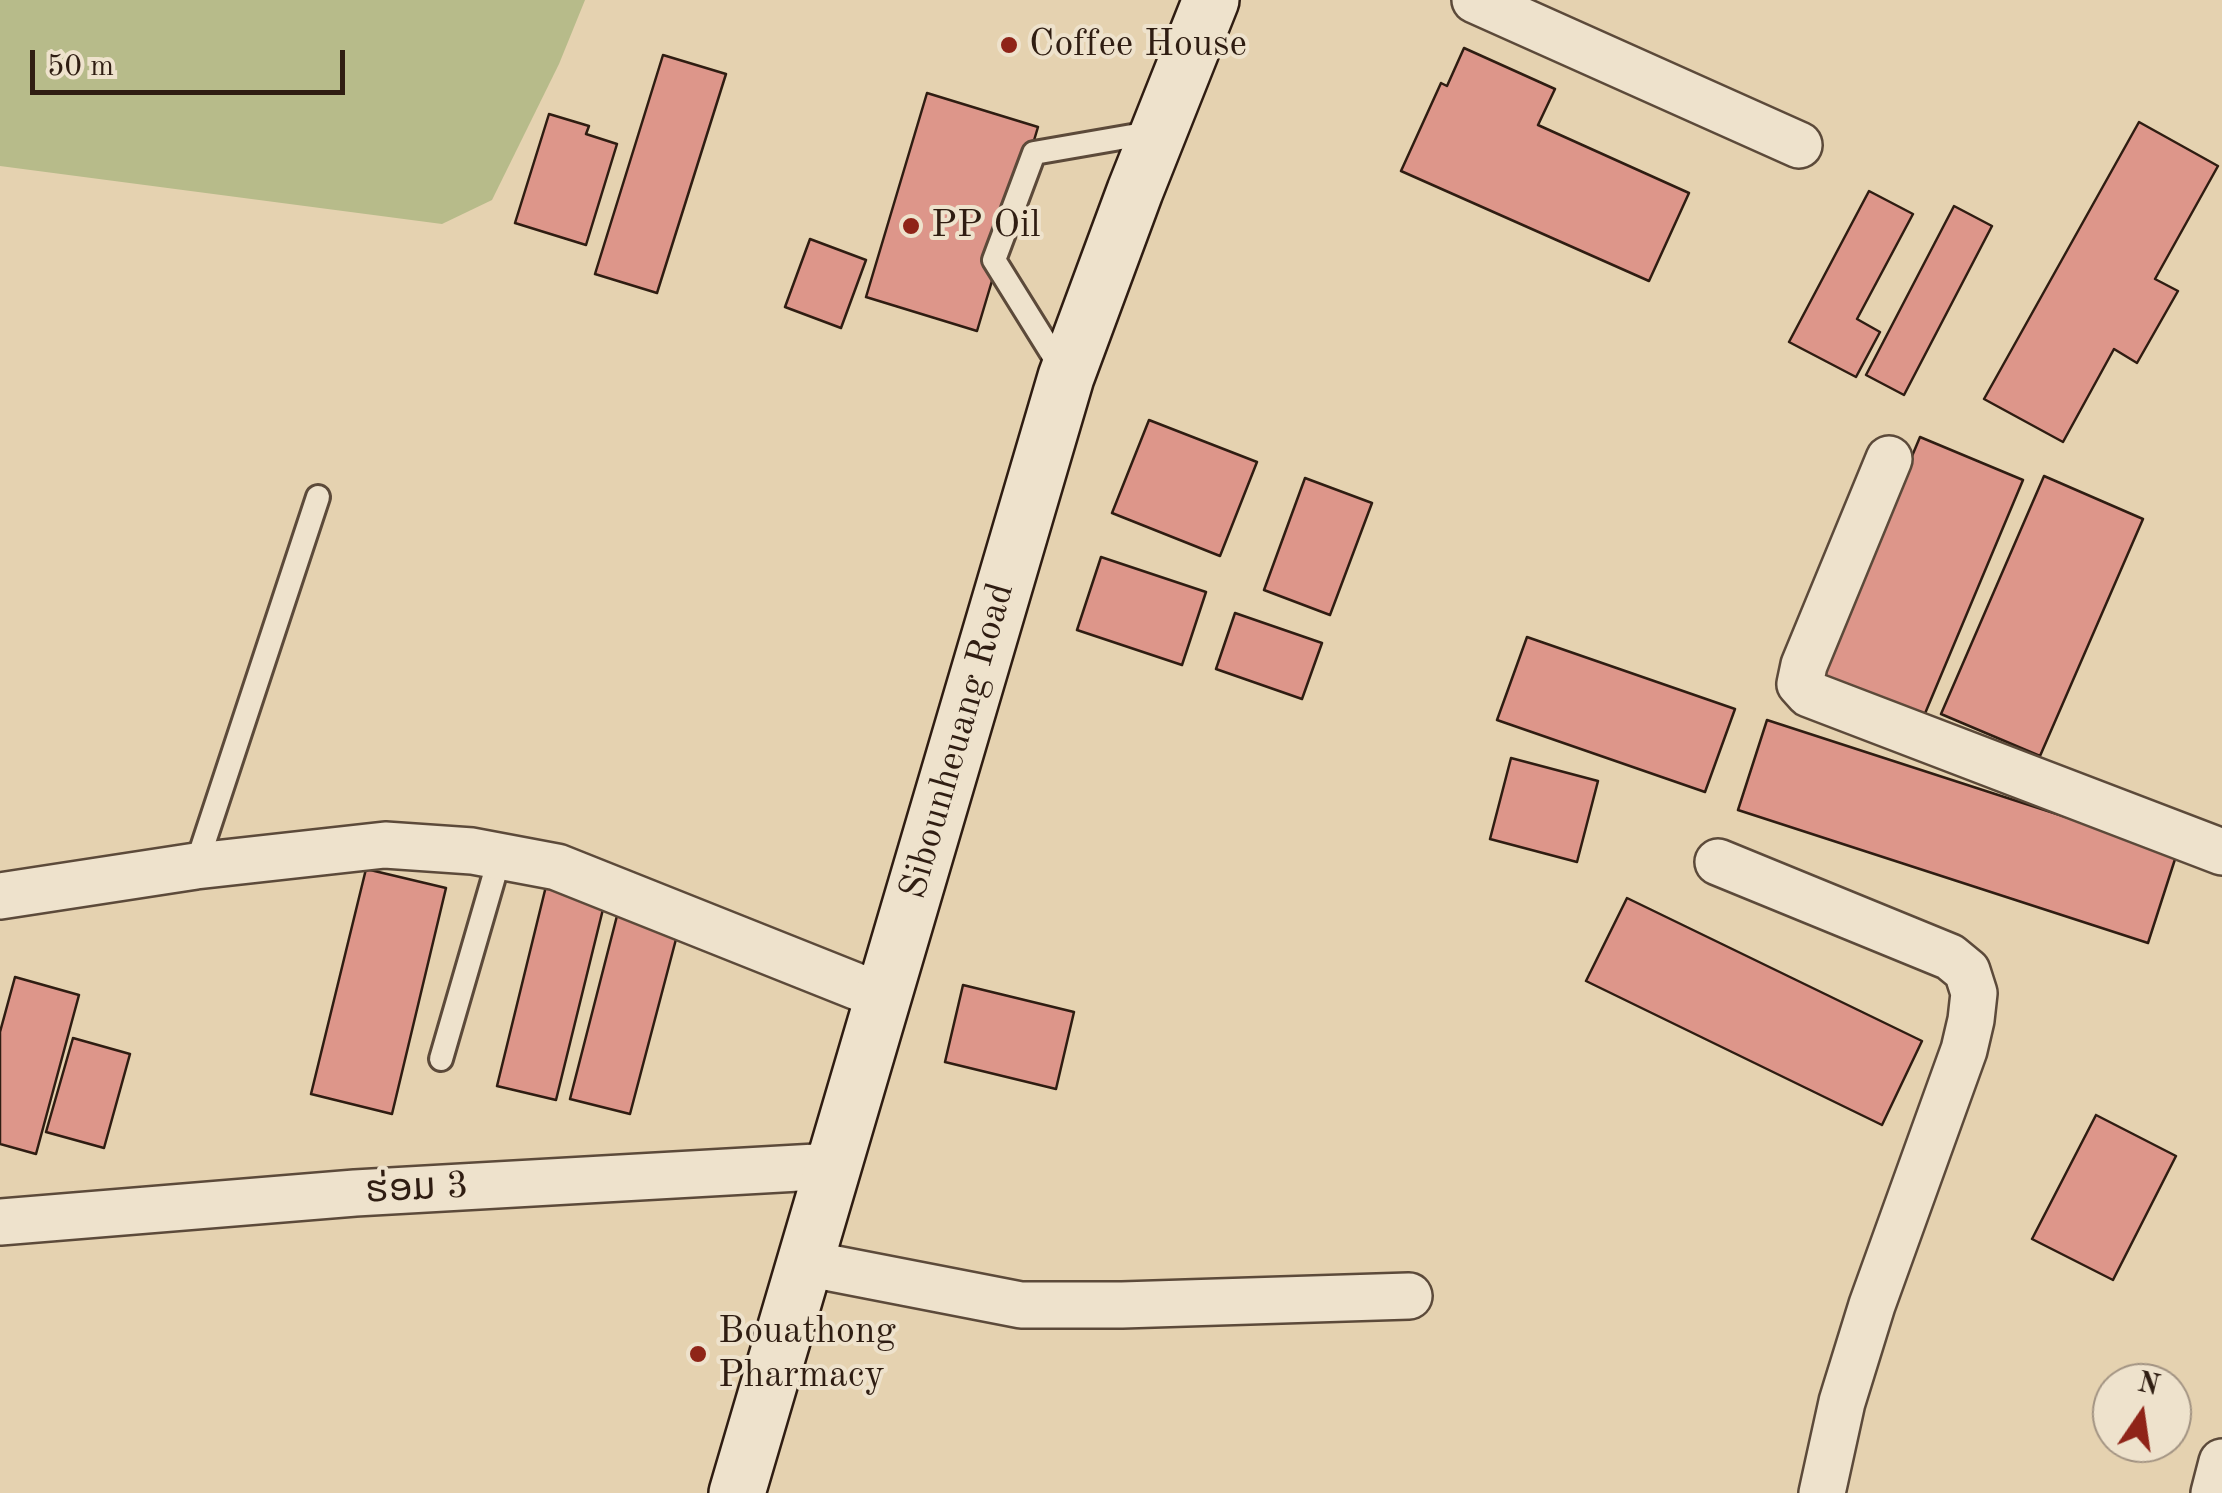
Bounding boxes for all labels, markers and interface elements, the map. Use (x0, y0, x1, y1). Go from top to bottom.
place label: Coffee House (1029, 22, 1247, 68)
scale bar (35, 30, 350, 92)
marker: Coffee House (998, 34, 1020, 56)
text: 50 m (47, 52, 114, 82)
place label: PP Oil (931, 203, 1040, 249)
marker: PP Oil (900, 215, 922, 237)
street label: Sibounheuang Road (891, 578, 1025, 904)
street label: ຮ່ອມ 3 (364, 1164, 470, 1214)
place label: Bouathong Pharmacy (718, 1309, 896, 1398)
marker: Bouathong Pharmacy (687, 1343, 709, 1365)
north arrow (2092, 1363, 2192, 1463)
text: N (2135, 1370, 2162, 1402)

